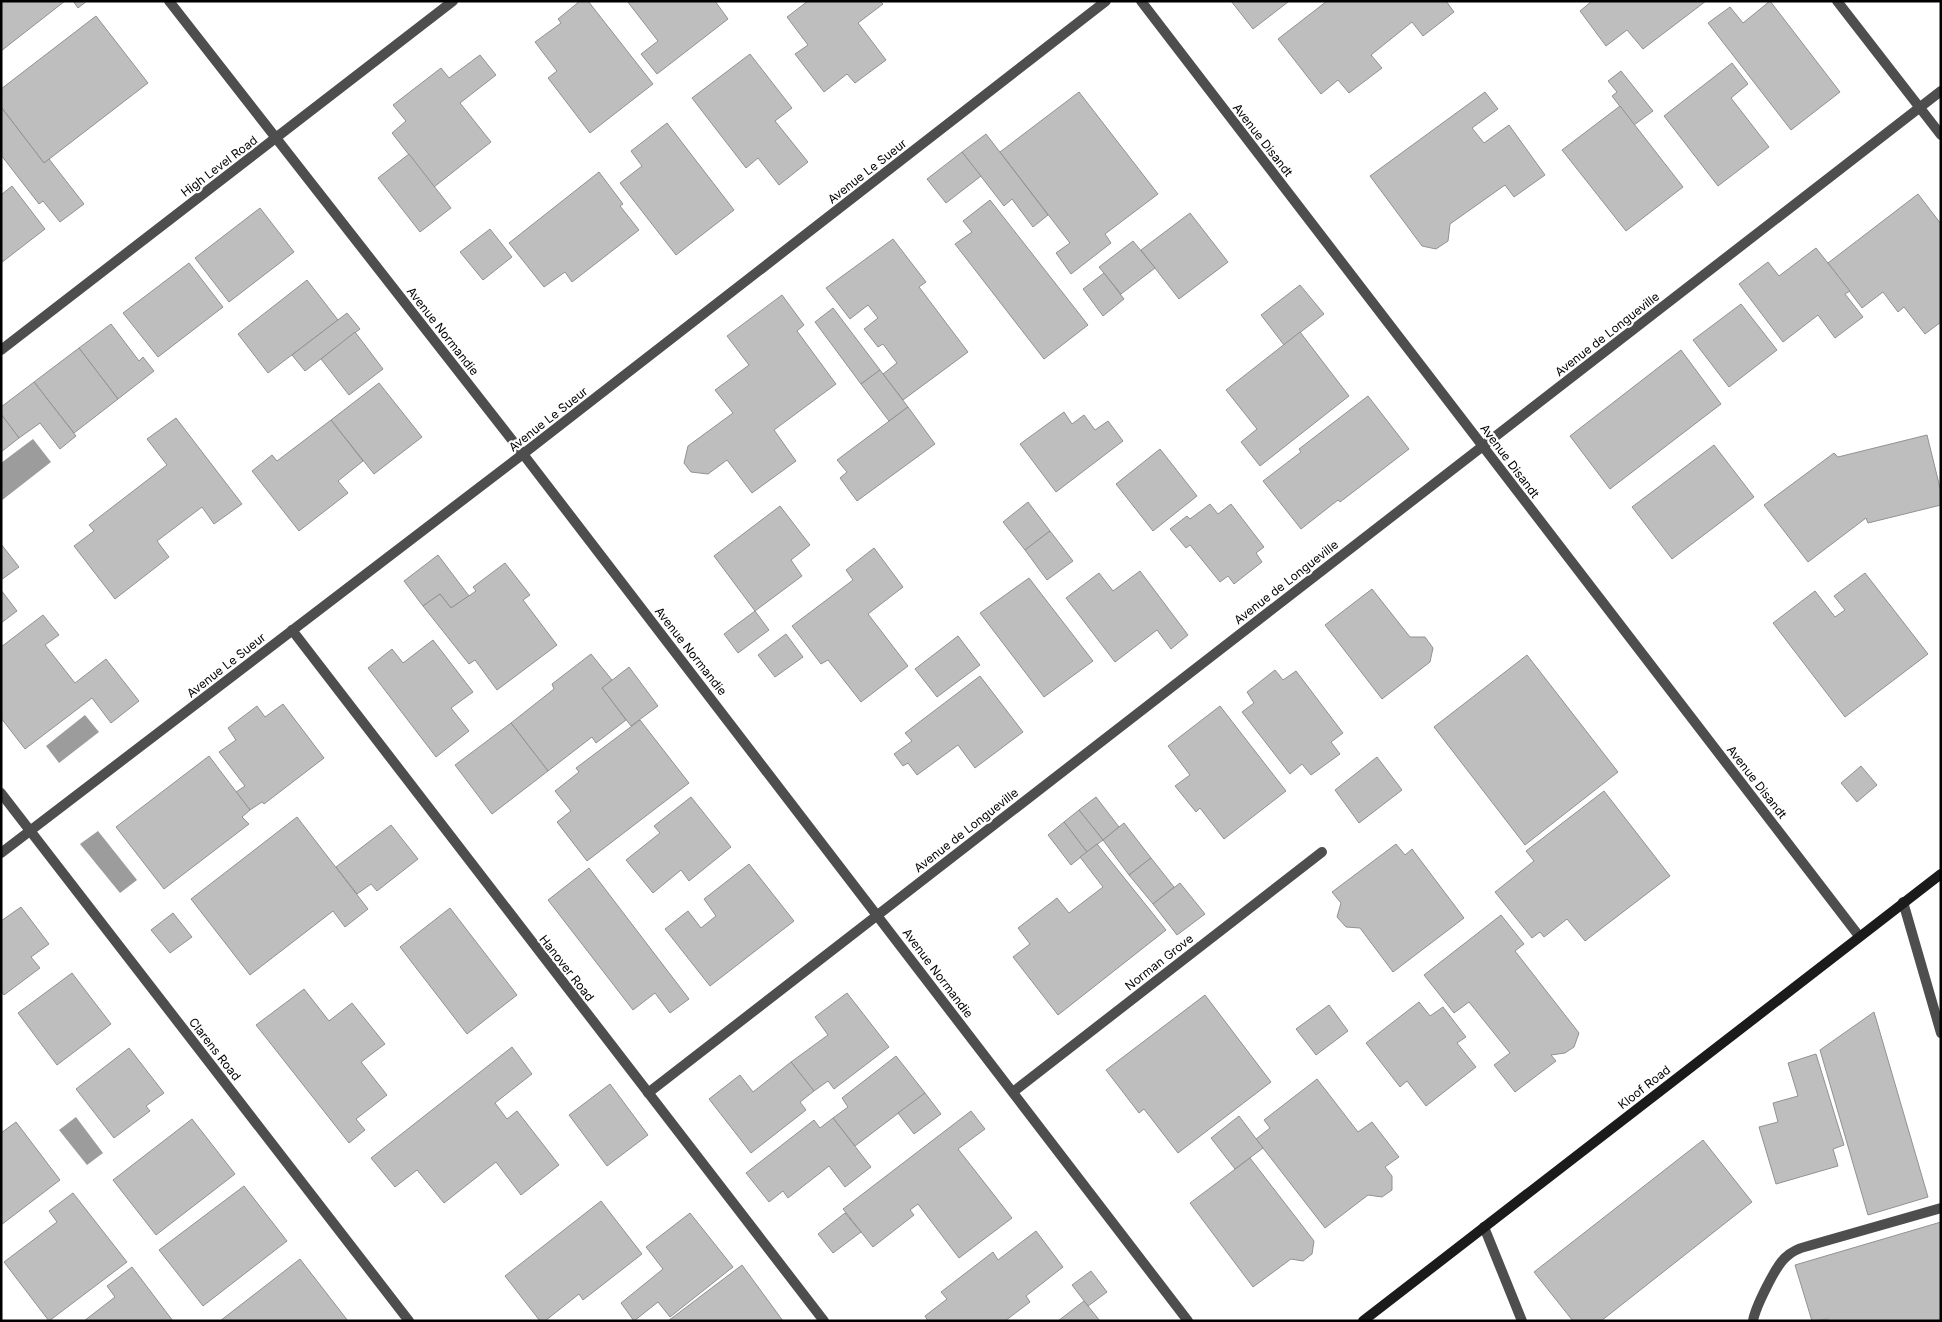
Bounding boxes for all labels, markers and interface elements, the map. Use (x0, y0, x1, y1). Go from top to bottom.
street label: Avenue Disandt (1230, 100, 1296, 180)
street label: High Level Road (178, 132, 260, 200)
street label: Avenue Le Sueur (825, 135, 910, 206)
street label: Avenue Normandie (404, 284, 482, 378)
street label: Avenue de Longueville (1552, 289, 1662, 379)
street label: Avenue Le Sueur (506, 383, 591, 454)
street label: Avenue Disandt (1477, 421, 1543, 501)
street label: Avenue de Longueville (1231, 537, 1341, 627)
street label: Avenue Normandie (652, 604, 730, 698)
street label: Avenue Le Sueur (184, 629, 269, 700)
street label: Avenue Disandt (1724, 742, 1790, 822)
street label: Avenue de Longueville (911, 785, 1021, 875)
street label: Avenue Normandie (899, 925, 977, 1021)
street label: Norman Grove (1122, 931, 1196, 993)
street label: Hanover Road (536, 932, 598, 1004)
street label: Clarens Road (186, 1015, 244, 1083)
street label: Kloof Road (1615, 1062, 1673, 1112)

